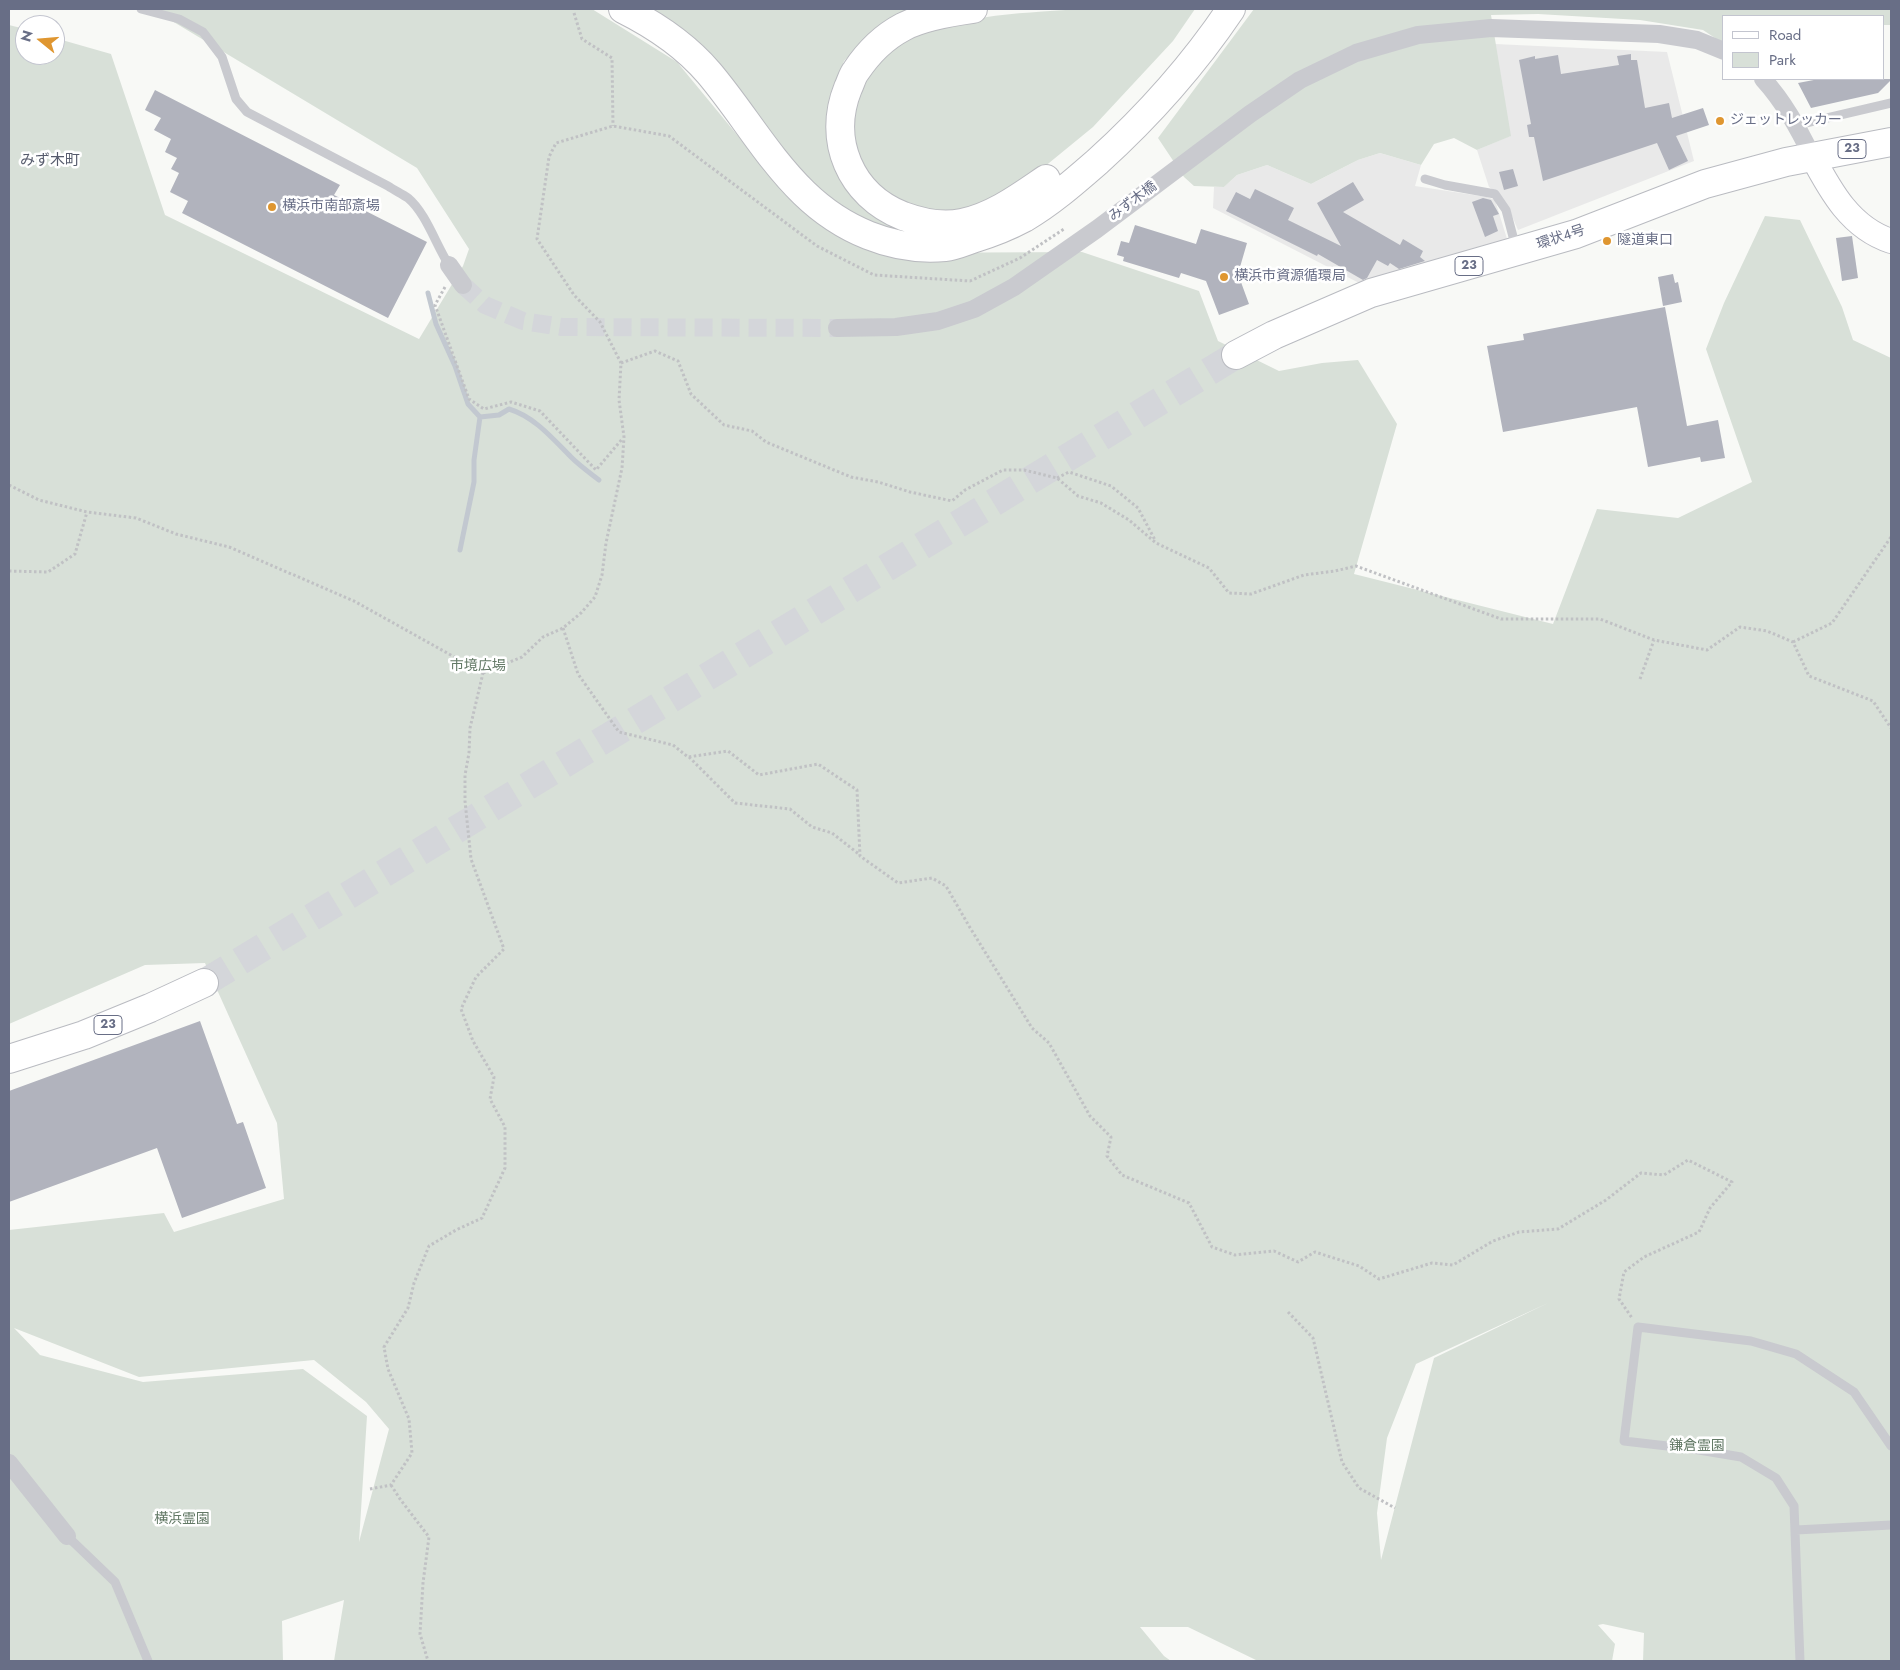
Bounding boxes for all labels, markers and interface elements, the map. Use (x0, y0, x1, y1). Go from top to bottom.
north arrow (15, 15, 65, 65)
legend (1722, 15, 1885, 80)
text: Road (1769, 24, 1801, 46)
text: N (15, 28, 38, 44)
text: Park (1769, 49, 1796, 71)
place label: ジェットレッカー (1730, 113, 1842, 129)
marker: ジェットレッカー (1714, 115, 1726, 127)
road number: 23 (1838, 140, 1866, 158)
district label: みず木町 (20, 152, 80, 170)
street label: みず木橋 (1106, 178, 1160, 226)
place label: 横浜市南部斎場 (282, 199, 380, 215)
marker: 横浜市南部斎場 (266, 201, 278, 213)
street label: 環状4号 (1535, 222, 1587, 254)
place label: 隧道東口 (1617, 233, 1673, 249)
marker: 隧道東口 (1601, 235, 1613, 247)
road number: 23 (1455, 256, 1483, 276)
place label: 横浜市資源循環局 (1234, 269, 1346, 285)
marker: 横浜市資源循環局 (1218, 271, 1230, 283)
park label: 市境広場 (450, 659, 506, 675)
road number: 23 (94, 1016, 122, 1034)
park label: 鎌倉霊園 (1669, 1439, 1725, 1455)
park label: 横浜霊園 (154, 1512, 210, 1528)

